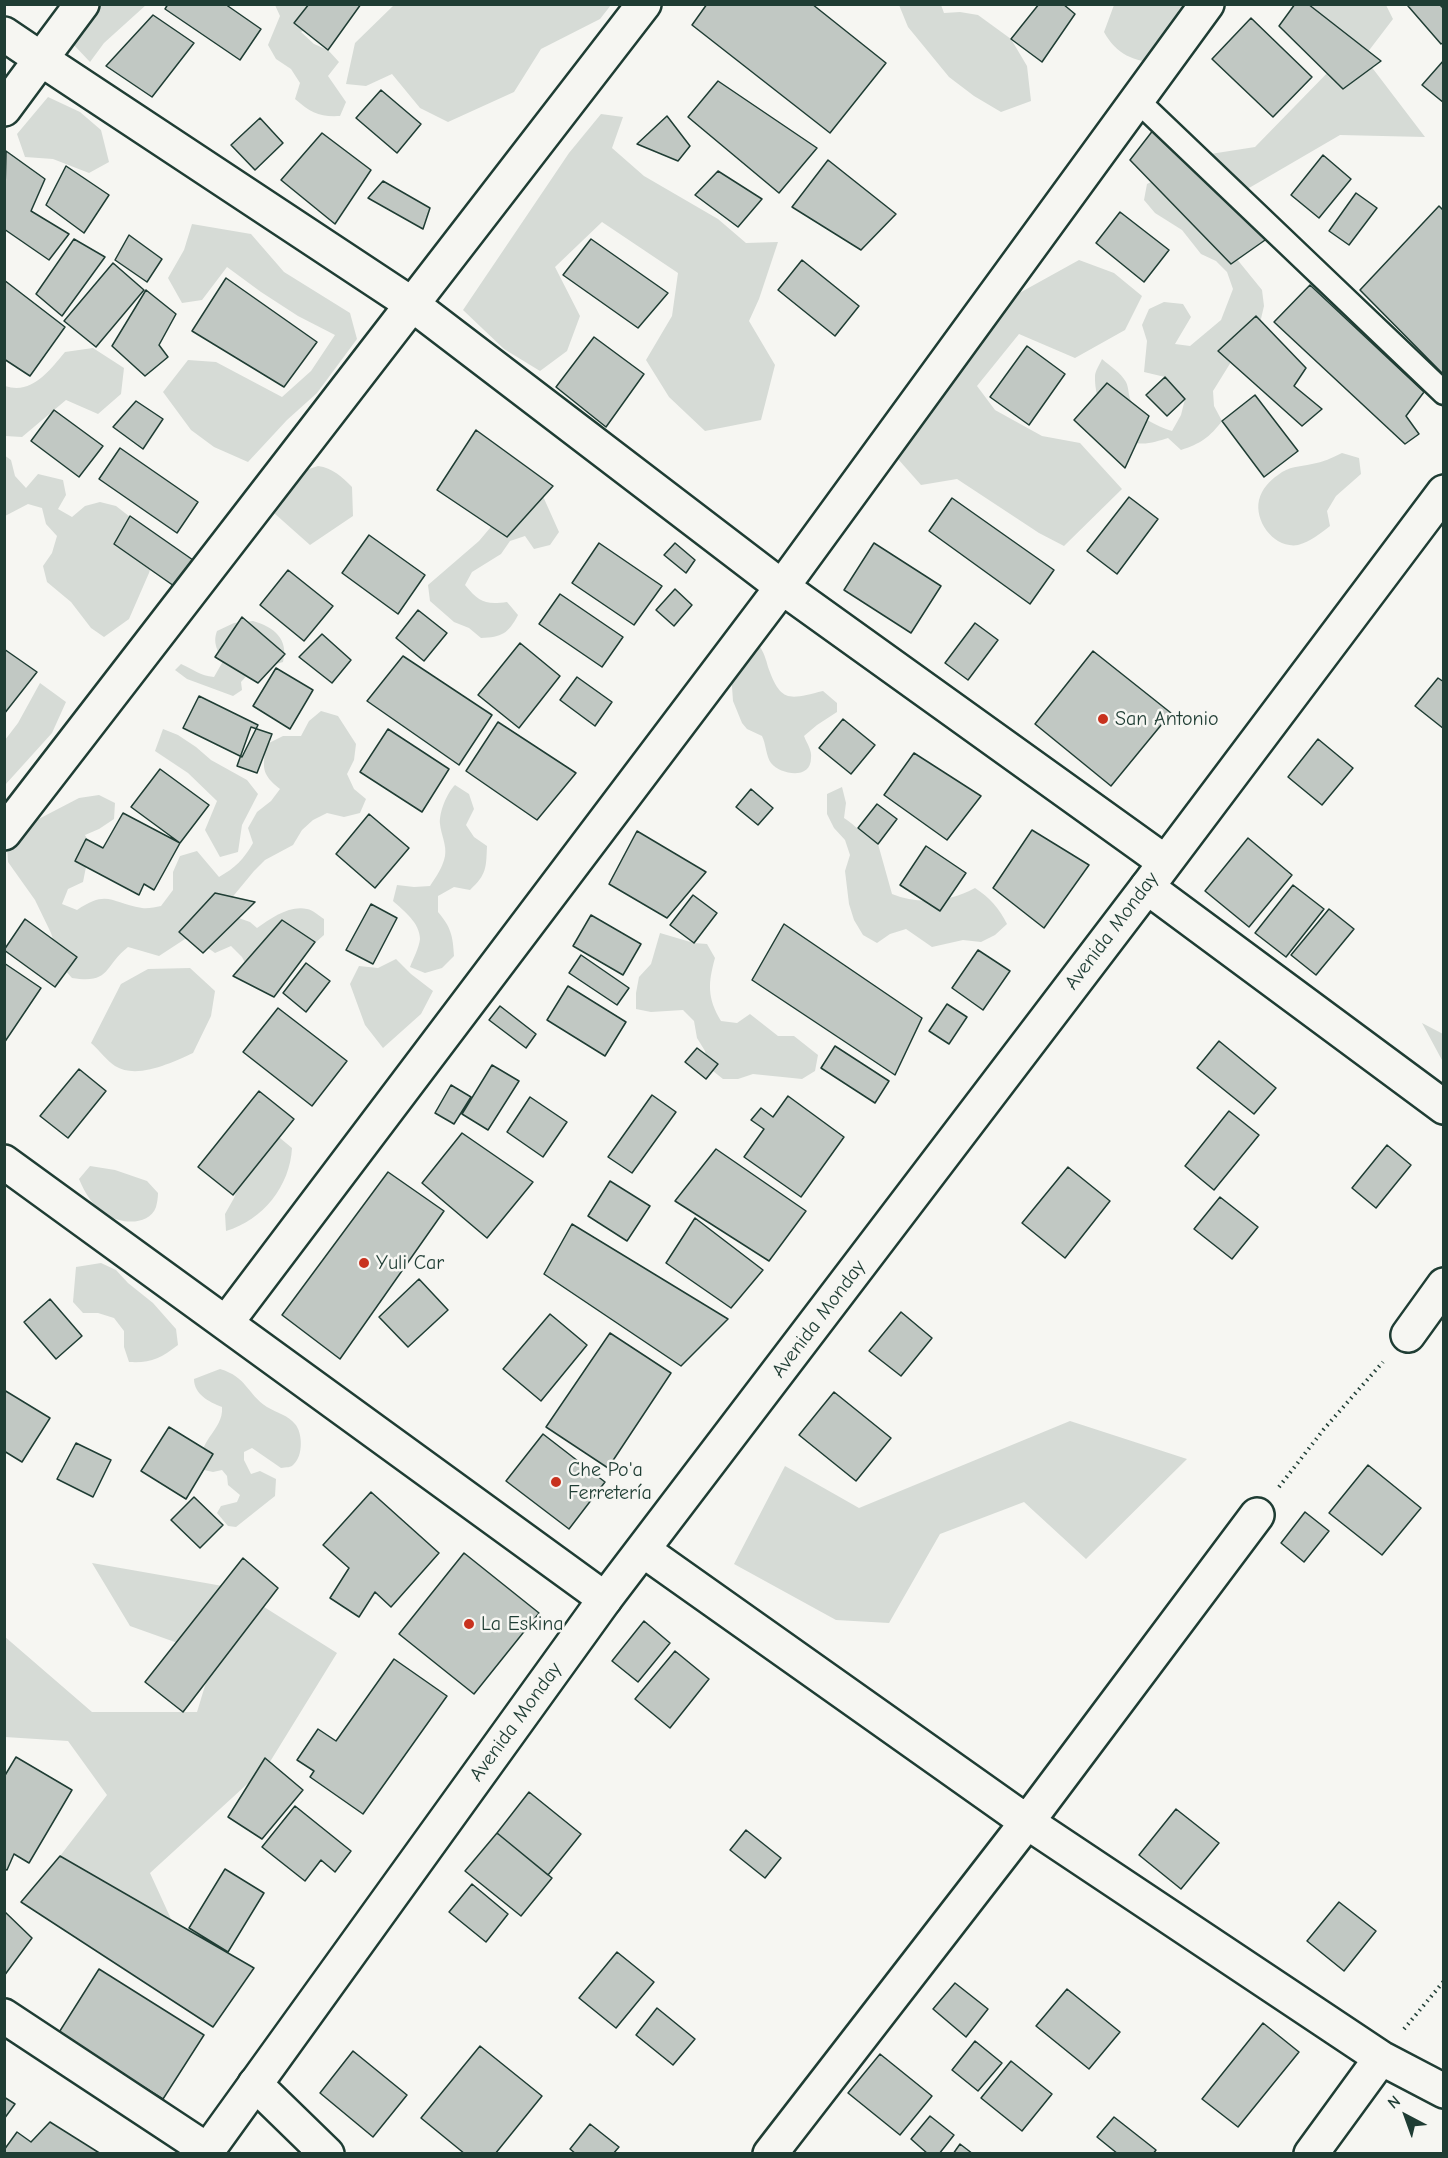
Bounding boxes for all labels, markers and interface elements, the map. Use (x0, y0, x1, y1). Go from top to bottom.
place label: San Antonio (1115, 707, 1219, 731)
marker: San Antonio (1096, 712, 1110, 726)
street label: Avenida Monday (1060, 867, 1164, 995)
place label: Yuli Car (376, 1251, 444, 1275)
street label: Avenida Monday (767, 1255, 871, 1383)
marker: Yuli Car (357, 1256, 371, 1270)
place label: Che Po'a Ferretería (568, 1458, 652, 1505)
marker: Che Po'a Ferretería (549, 1475, 563, 1489)
place label: La Eskina (481, 1612, 564, 1636)
marker: La Eskina (462, 1617, 476, 1631)
street label: Avenida Monday (465, 1658, 567, 1786)
north arrow (1376, 2086, 1436, 2146)
text: N (1384, 2092, 1404, 2113)

